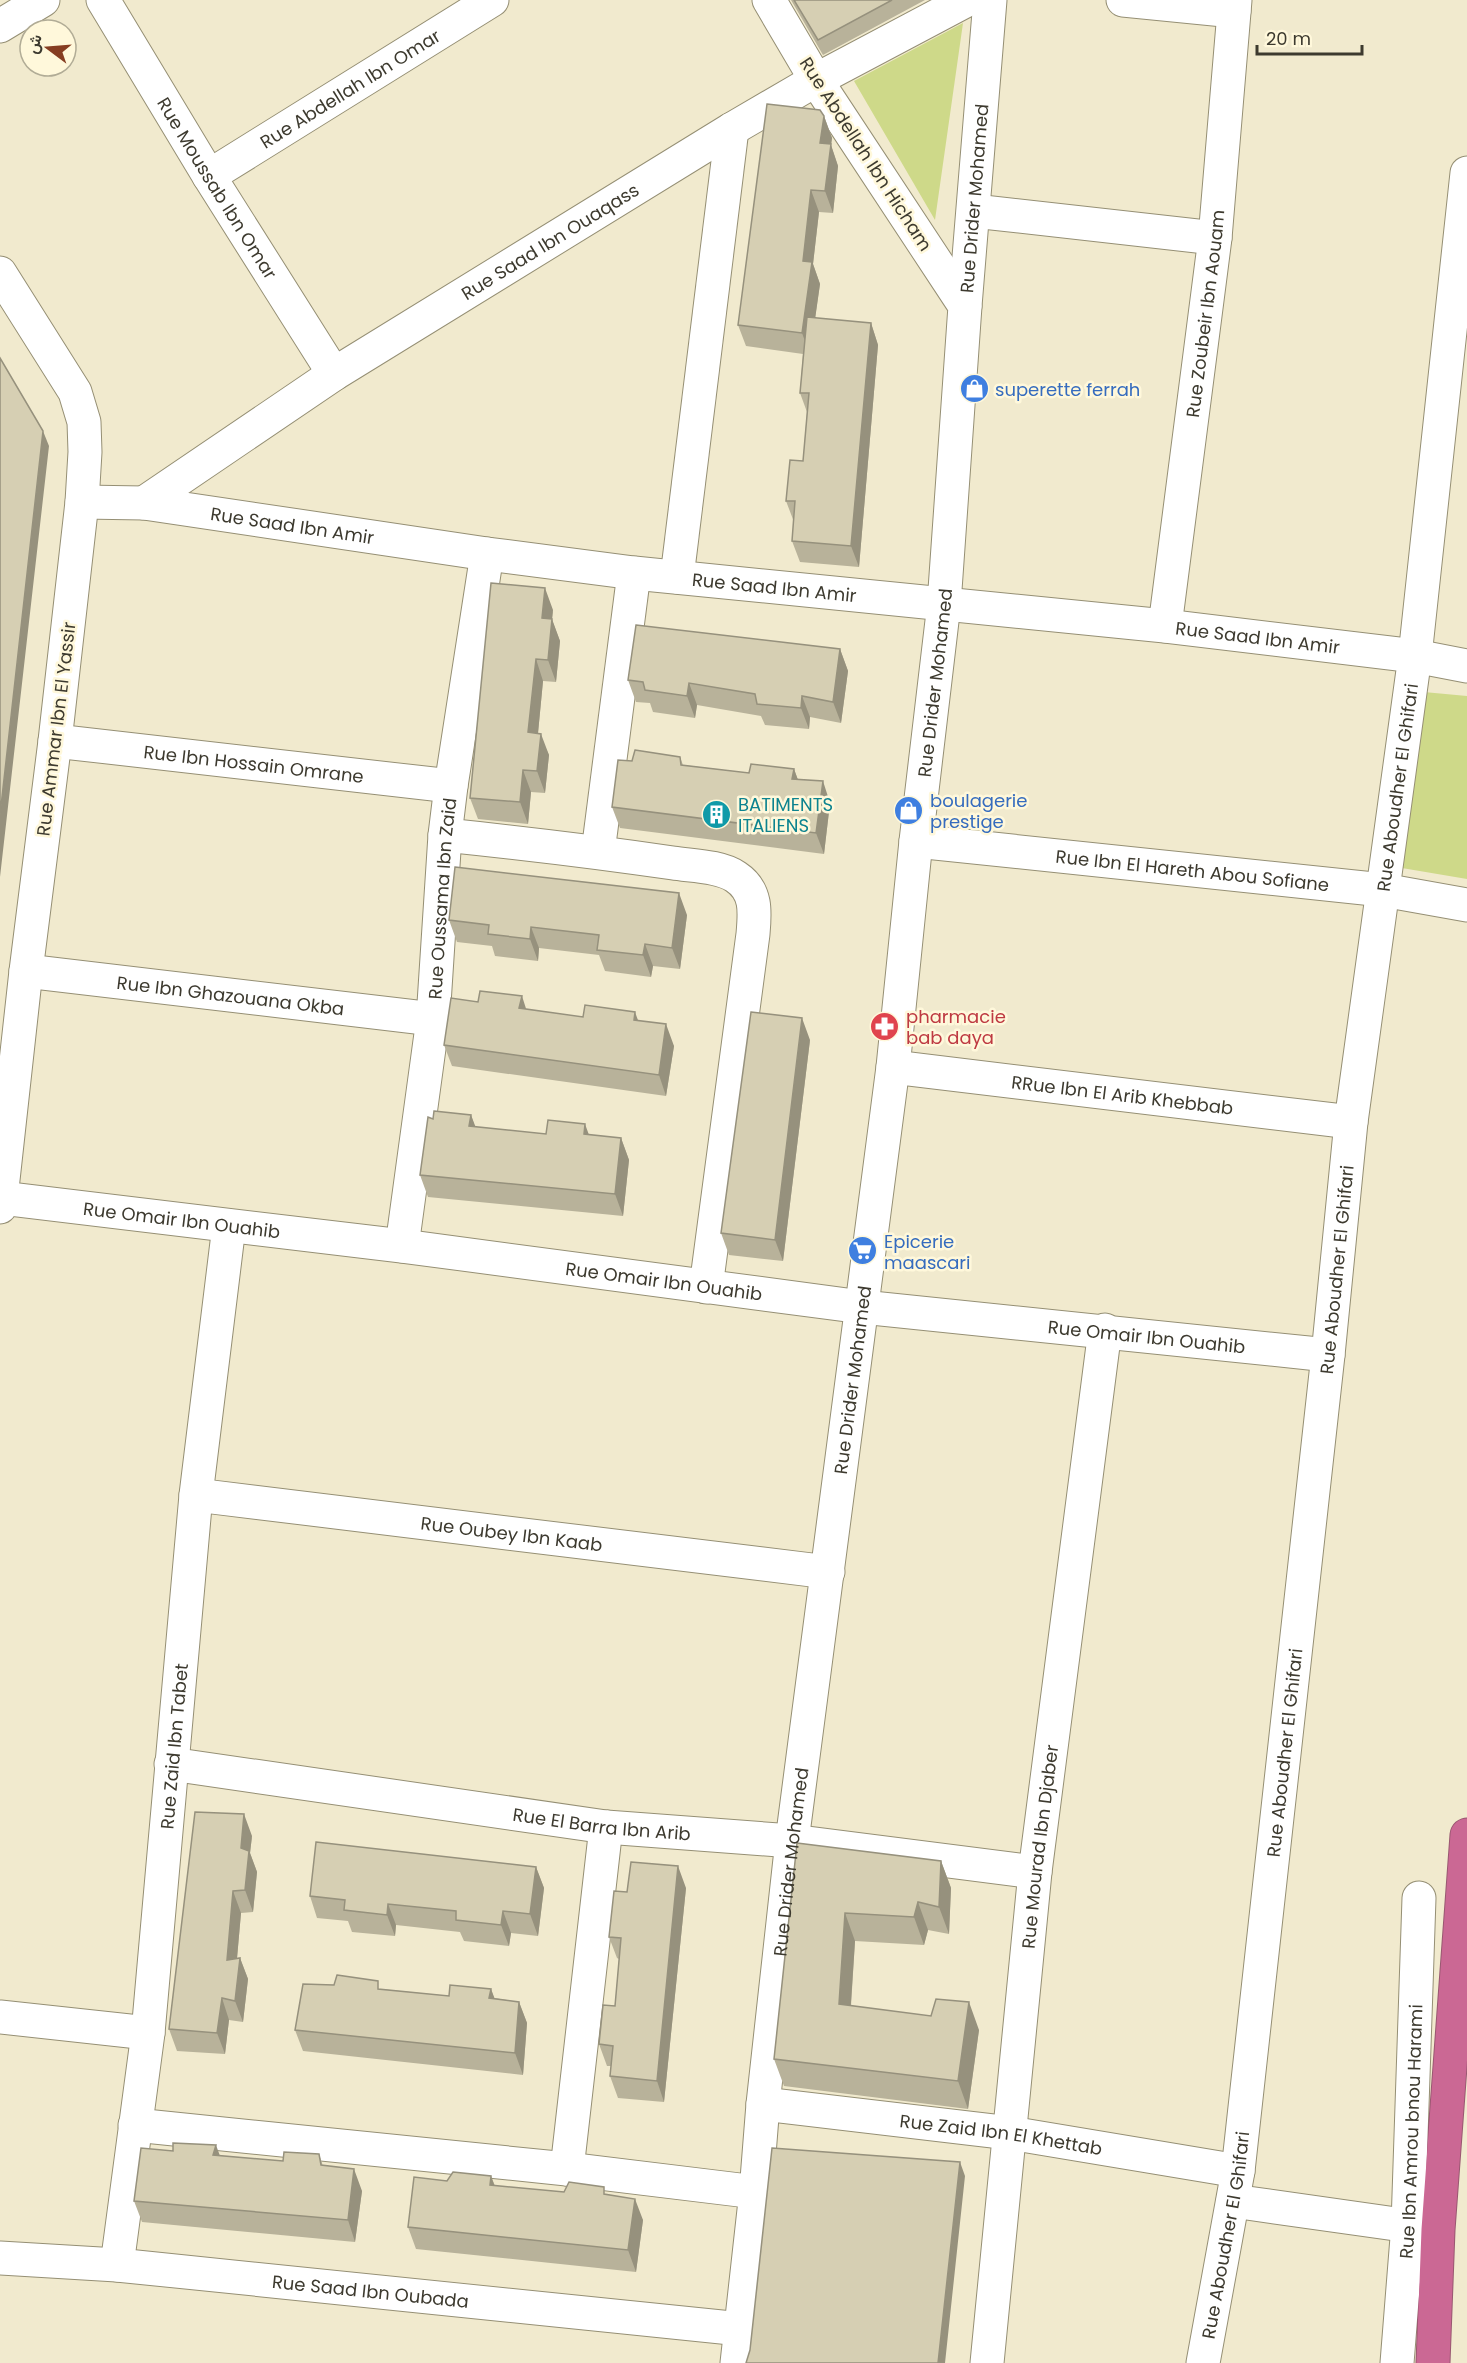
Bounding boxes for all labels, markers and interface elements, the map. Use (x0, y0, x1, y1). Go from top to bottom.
north arrow (18, 18, 78, 78)
scale bar (1257, 18, 1362, 56)
street label: Rue Abdellah Ibn Omar (255, 23, 445, 154)
text: 20 m (1266, 26, 1311, 51)
text: ش (20, 32, 48, 56)
street label: Rue Abdellah Ibn Hicham (794, 52, 938, 256)
street label: Rue Moussab Ibn Omar (152, 92, 283, 284)
street label: Rue Drider Mohamed (954, 103, 994, 294)
street label: Rue Saad Ibn Ouaqass (456, 177, 643, 305)
street label: Rue Zoubeir Ibn Aouam (1179, 209, 1230, 419)
shop icon: superette ferrah (958, 373, 990, 405)
place label: superette ferrah (995, 377, 1140, 402)
street label: Rue Saad Ibn Amir (209, 501, 376, 550)
street label: Rue Saad Ibn Amir (691, 566, 858, 608)
street label: Rue Drider Mohamed (911, 588, 958, 778)
street label: Rue Saad Ibn Amir (1174, 615, 1341, 659)
street label: Rue Ammar Ibn El Yassir (30, 620, 82, 837)
street label: Rue Aboudher El Ghifari (1370, 682, 1424, 893)
street label: Rue Ibn Hossain Omrane (142, 739, 365, 789)
place label: boulagerie prestige (930, 788, 1027, 834)
place label: BATIMENTS ITALIENS (738, 792, 833, 838)
shop icon: boulagerie prestige (893, 794, 925, 826)
street label: Rue Oussama Ibn Zaid (422, 796, 462, 1000)
building icon: BATIMENTS ITALIENS (701, 798, 733, 830)
street label: Rue Ibn El Hareth Abou Sofiane (1054, 843, 1330, 897)
street label: Rue Ibn Ghazouana Okba (115, 969, 346, 1021)
place label: pharmacie bab daya (906, 1004, 1006, 1050)
pharmacy icon: pharmacie bab daya (869, 1010, 901, 1042)
street label: RRue Ibn El Arib Khebbab (1010, 1069, 1235, 1120)
street label: Rue Aboudher El Ghifari (1313, 1164, 1359, 1375)
street label: Rue Omair Ibn Ouahib (82, 1195, 282, 1244)
place label: Epicerie maascari (884, 1229, 971, 1275)
supermarket icon: Epicerie maascari (847, 1235, 879, 1267)
street label: Rue Omair Ibn Ouahib (564, 1255, 764, 1306)
street label: Rue Drider Mohamed (827, 1284, 877, 1476)
street label: Rue Omair Ibn Ouahib (1047, 1314, 1246, 1359)
street label: Rue Oubey Ibn Kaab (419, 1510, 604, 1557)
street label: Rue Aboudher El Ghifari (1260, 1647, 1308, 1858)
street label: Rue Zaid Ibn Tabet (154, 1662, 193, 1830)
street label: Rue Mourad Ibn Djaber (1015, 1743, 1064, 1950)
street label: Rue Drider Mohamed (767, 1766, 814, 1958)
street label: Rue El Barra Ibn Arib (511, 1801, 692, 1846)
street label: Rue Ibn Amrou bnou Harami (1393, 2004, 1428, 2260)
street label: Rue Zaid Ibn El Khettab (898, 2108, 1104, 2161)
street label: Rue Aboudher El Ghifari (1195, 2130, 1255, 2341)
street label: Rue Saad Ibn Oubada (271, 2268, 470, 2314)

